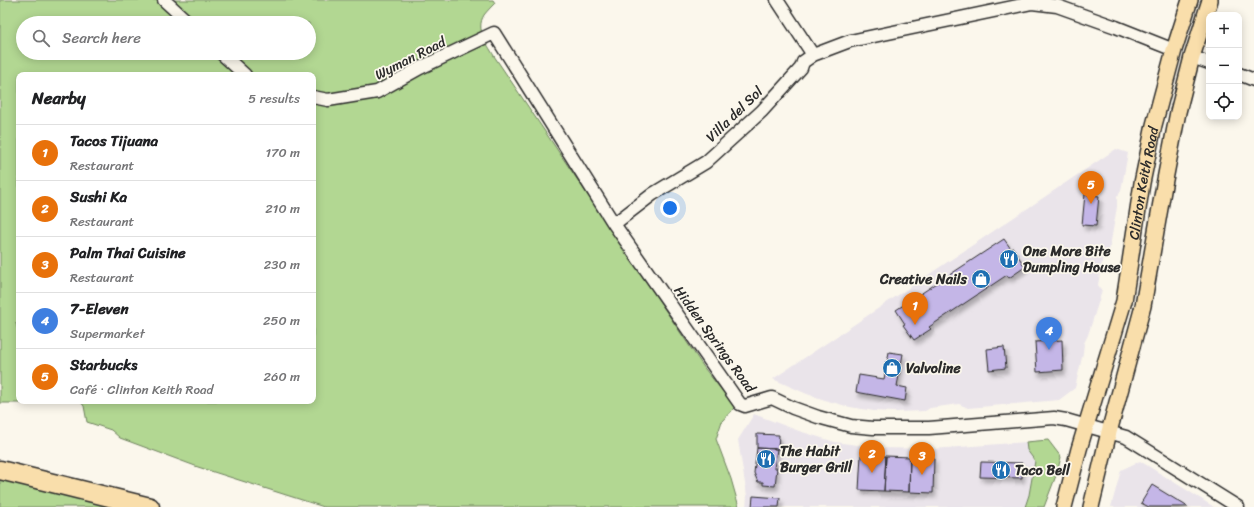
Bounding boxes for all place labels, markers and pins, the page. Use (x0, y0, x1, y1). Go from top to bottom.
pin: 5 (1078, 171, 1104, 204)
place label: One More Bite Dumpling House (1022, 239, 1121, 280)
restaurant icon: One More Bite Dumpling House (998, 248, 1020, 270)
place label: Creative Nails (879, 267, 968, 292)
shop icon: Creative Nails (970, 268, 992, 290)
pin: 1 (902, 292, 928, 325)
pin: 4 (1036, 317, 1062, 350)
place label: Valvoline (906, 356, 961, 381)
shop icon: Valvoline (881, 357, 903, 379)
place label: The Habit Burger Grill (780, 439, 853, 480)
pin: 2 (859, 440, 885, 473)
pin: 3 (909, 442, 935, 475)
restaurant icon: The Habit Burger Grill (755, 448, 777, 470)
place label: Taco Bell (1015, 458, 1071, 483)
restaurant icon: Taco Bell (990, 459, 1012, 481)

